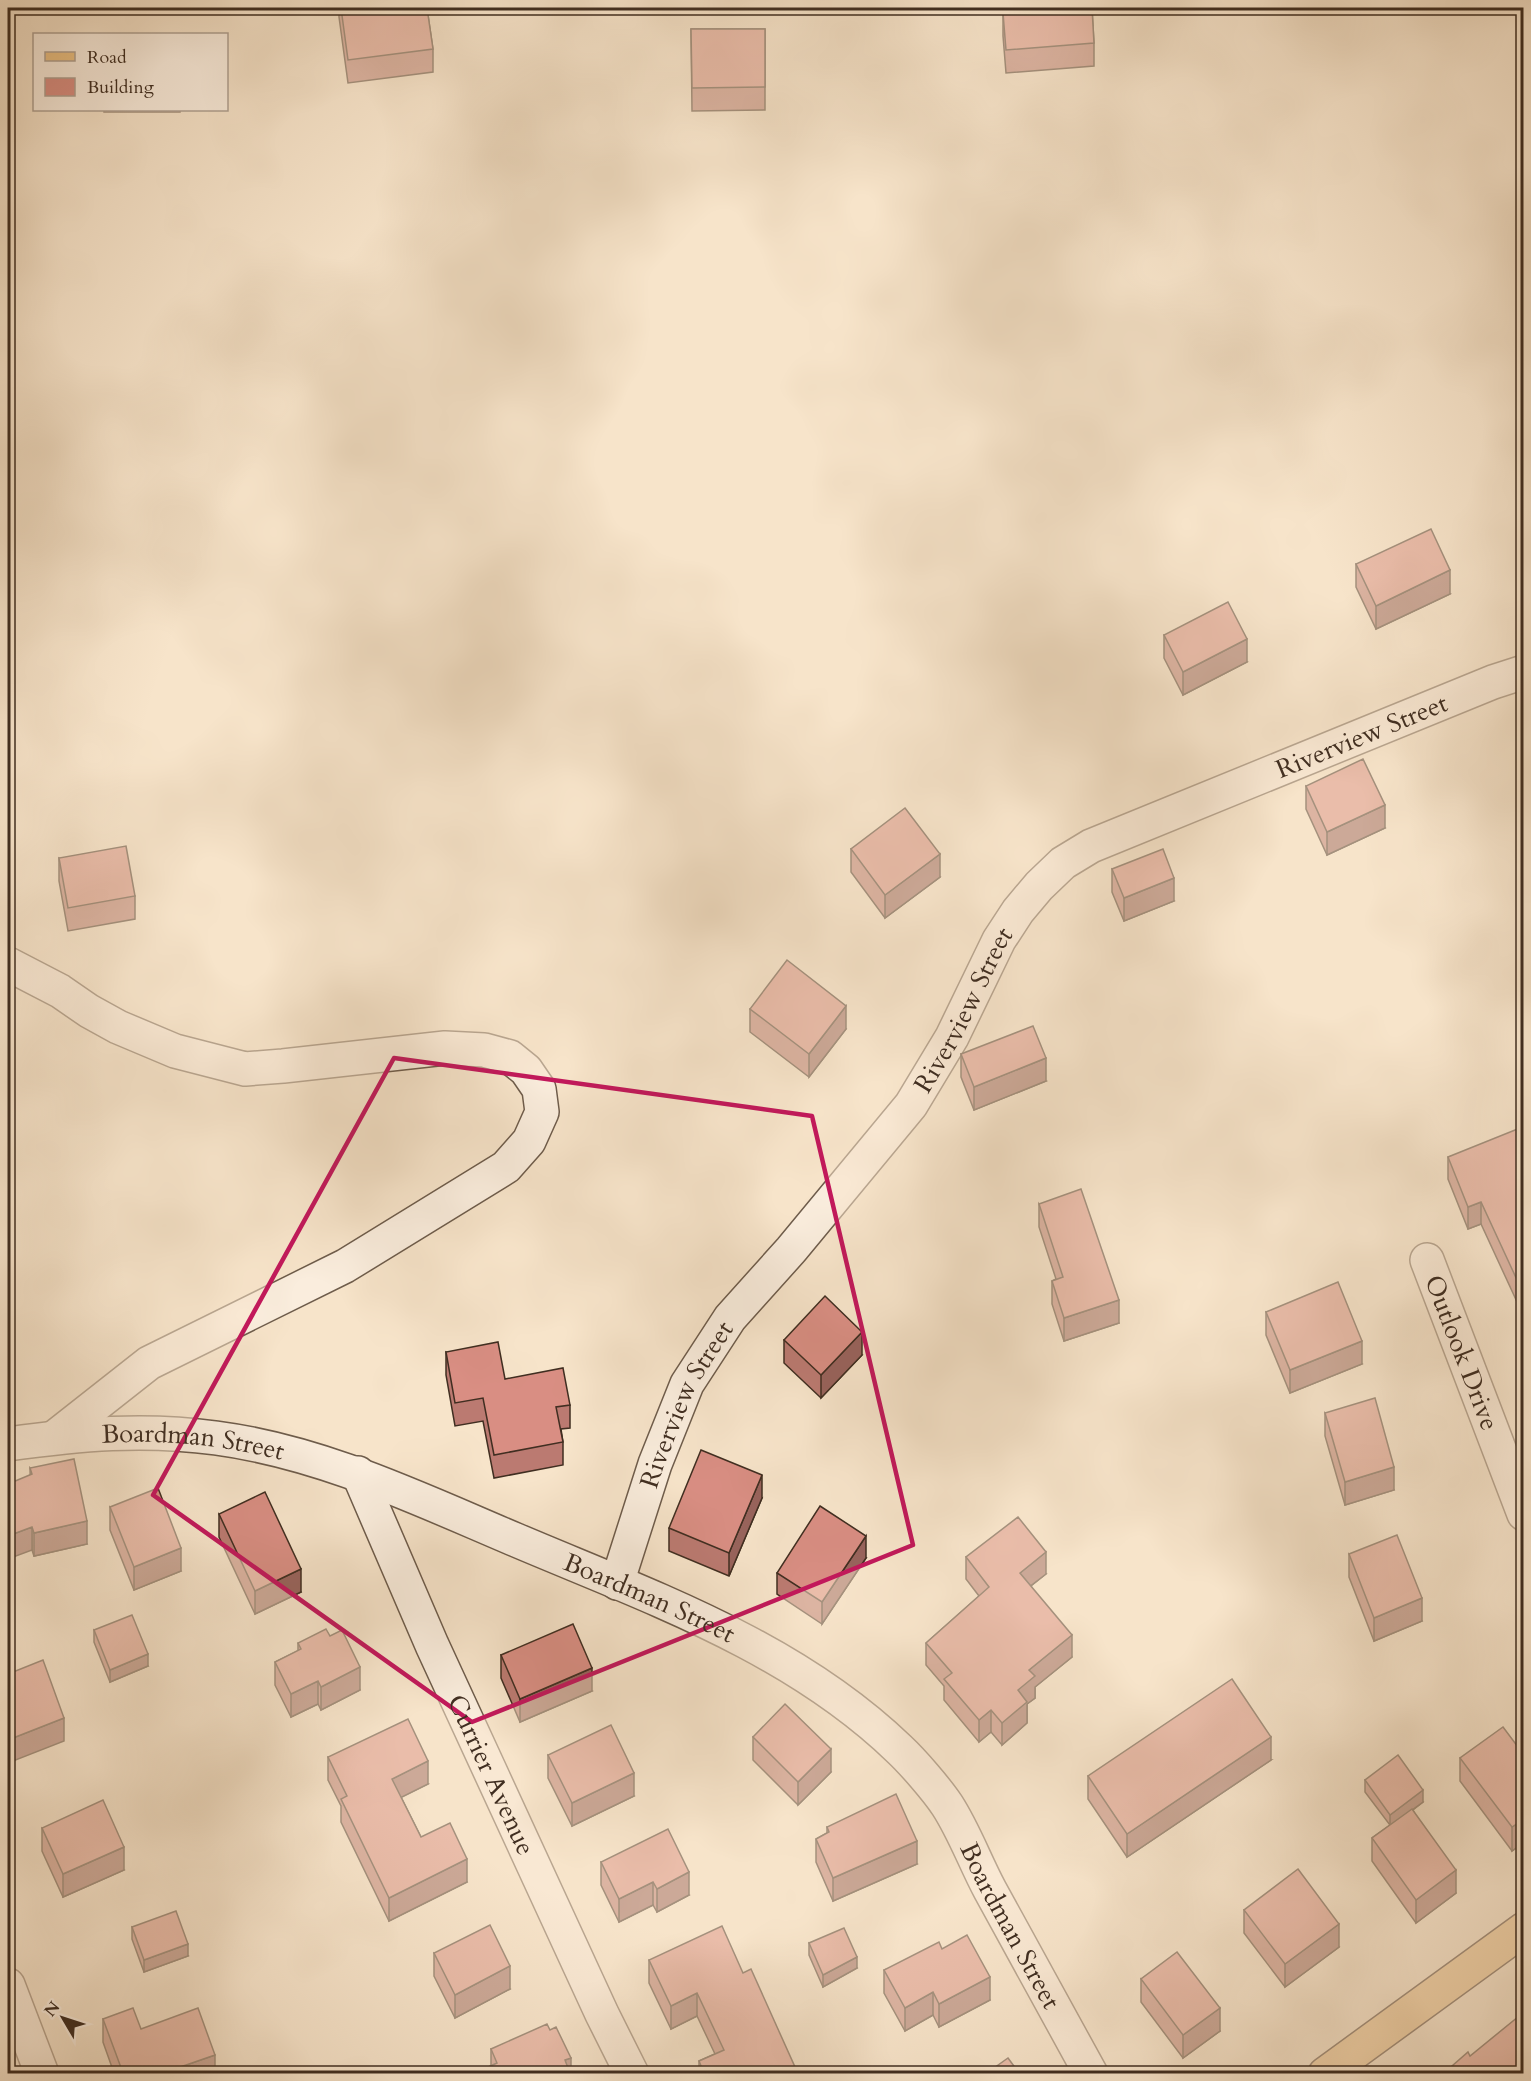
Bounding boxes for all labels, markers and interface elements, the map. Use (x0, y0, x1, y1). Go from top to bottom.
legend (33, 33, 228, 111)
text: Road (87, 45, 127, 70)
text: Building (87, 75, 155, 100)
street label: Riverview Street (1271, 685, 1453, 787)
street label: Riverview Street (905, 920, 1021, 1099)
street label: Outlook Drive (1416, 1270, 1507, 1435)
street label: Riverview Street (631, 1314, 741, 1492)
street label: Boardman Street (101, 1416, 288, 1469)
street label: Boardman Street (558, 1545, 741, 1651)
street label: Currier Avenue (439, 1689, 543, 1861)
street label: Boardman Street (952, 1837, 1069, 2015)
north arrow (33, 1988, 93, 2048)
text: N (39, 1997, 65, 2022)

